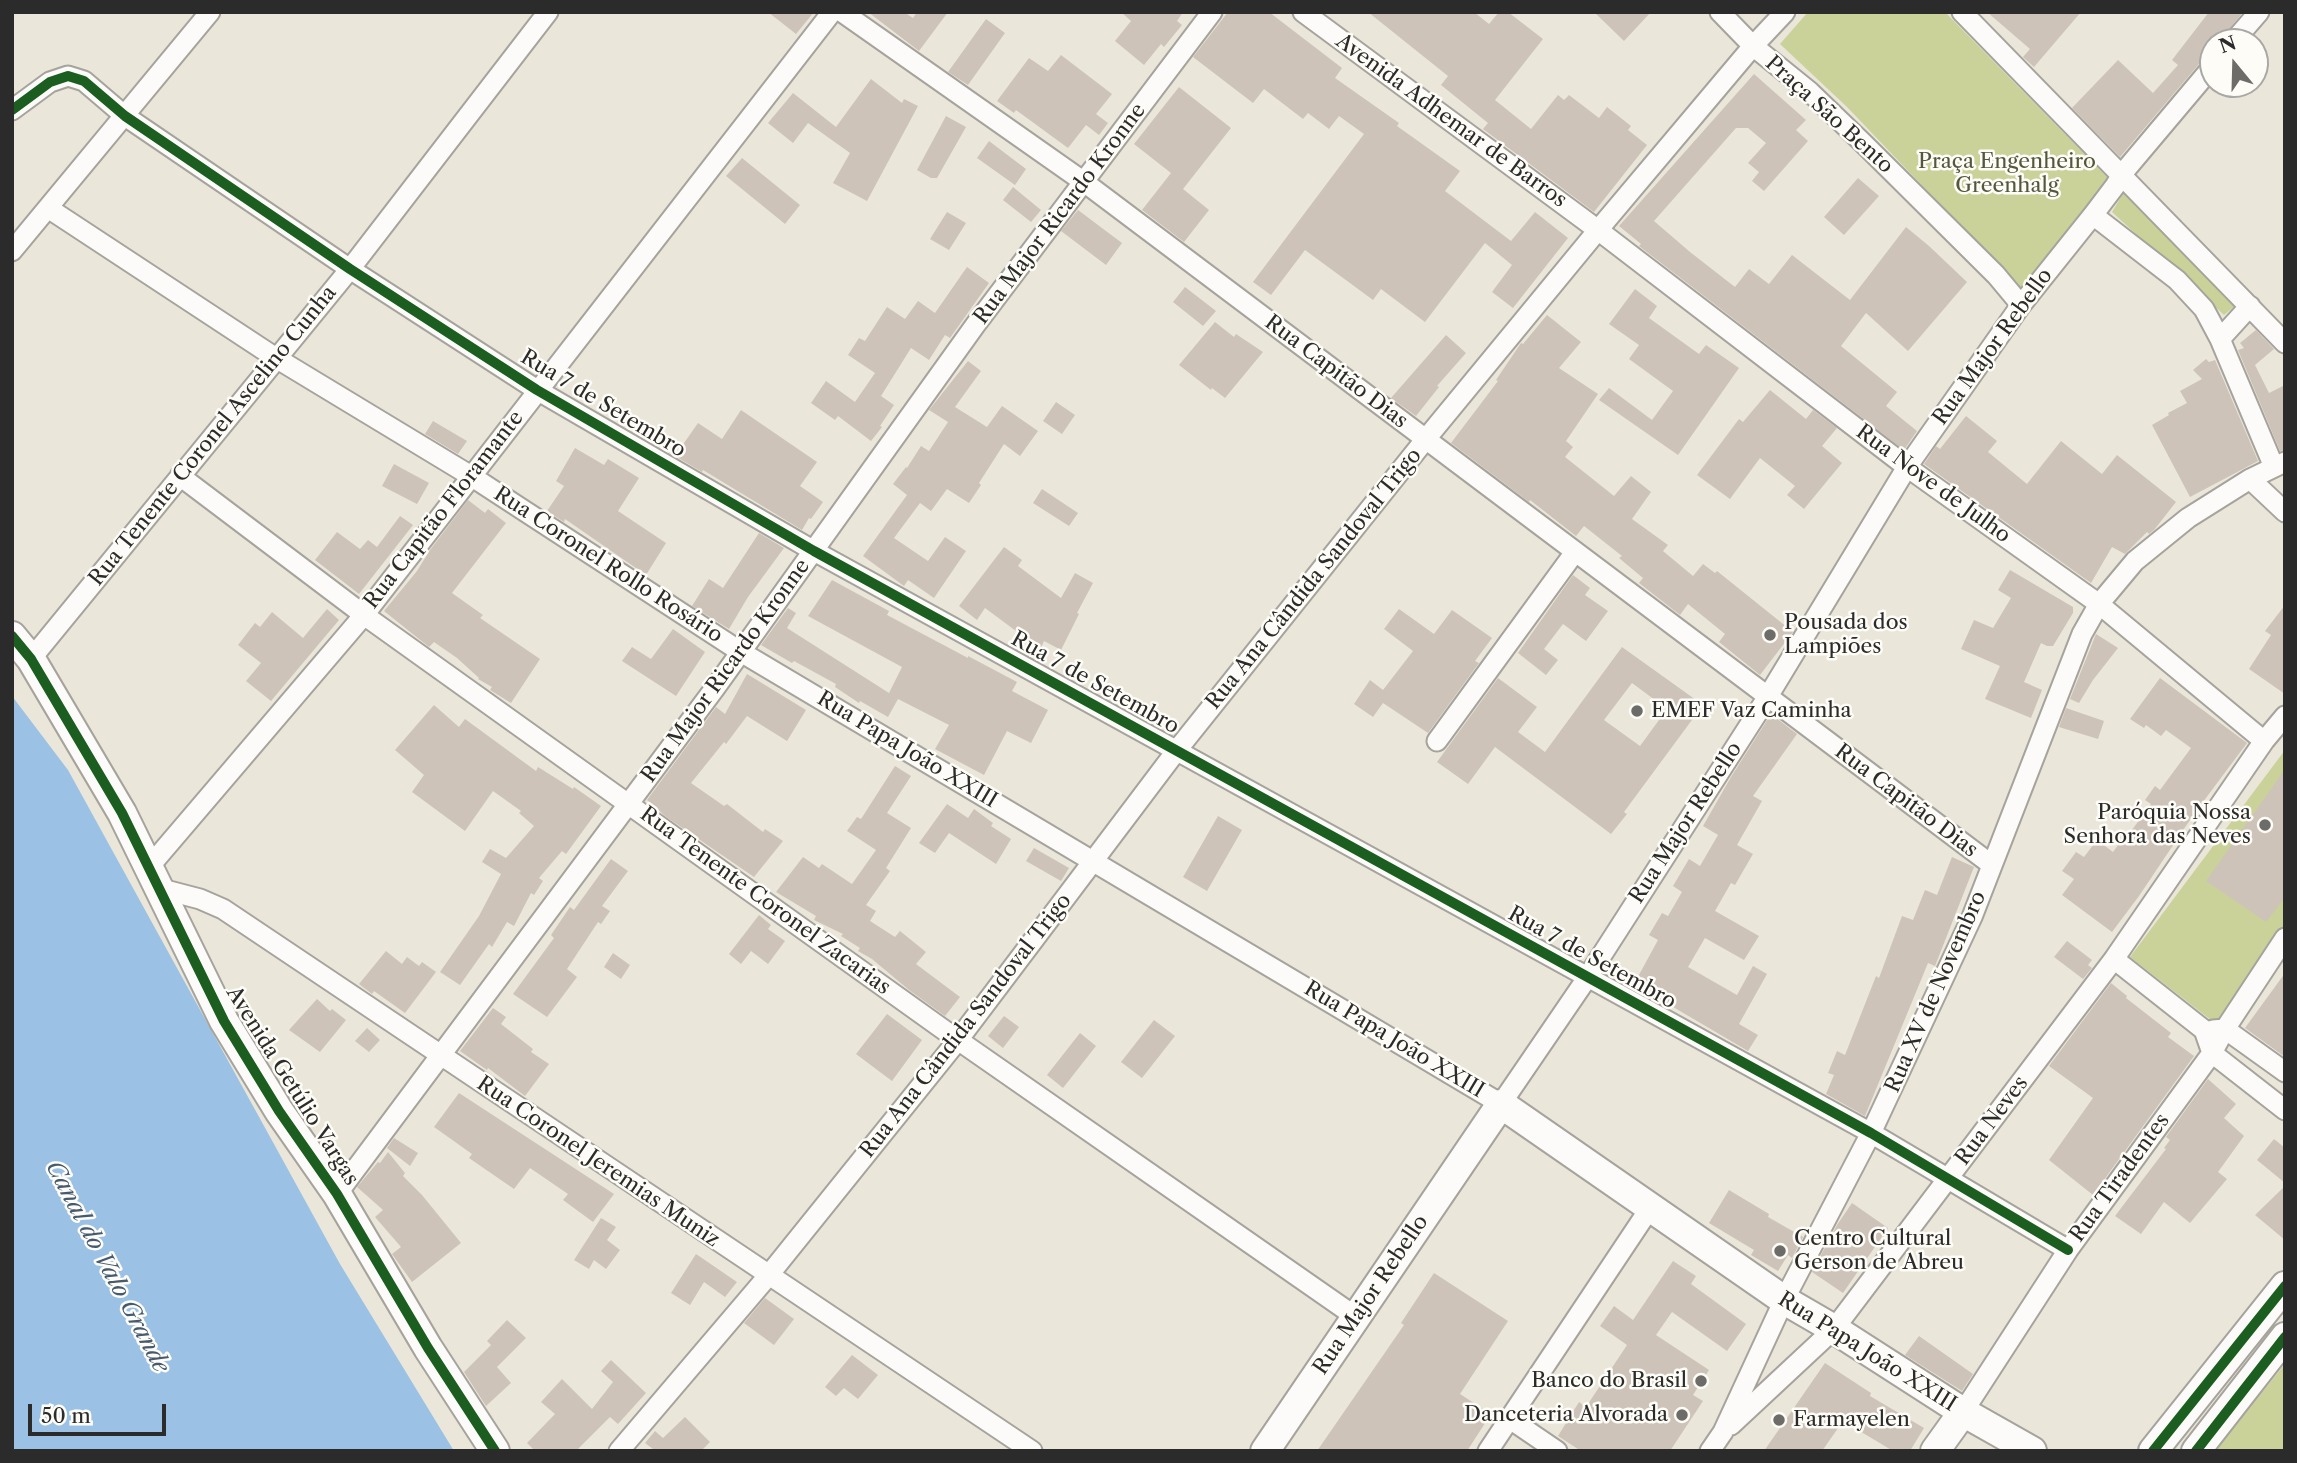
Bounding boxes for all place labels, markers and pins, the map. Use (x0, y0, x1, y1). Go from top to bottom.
place label: Pousada dos Lampiões (1784, 610, 1908, 660)
marker: Pousada dos Lampiões (1762, 627, 1778, 643)
place label: EMEF Vaz Caminha (1651, 698, 1852, 724)
marker: EMEF Vaz Caminha (1629, 703, 1645, 719)
place label: Paróquia Nossa Senhora das Neves (2064, 800, 2251, 850)
marker: Paróquia Nossa Senhora das Neves (2257, 817, 2273, 833)
place label: Centro Cultural Gerson de Abreu (1794, 1226, 1964, 1276)
marker: Centro Cultural Gerson de Abreu (1772, 1243, 1788, 1259)
place label: Banco do Brasil (1531, 1368, 1687, 1394)
marker: Banco do Brasil (1693, 1373, 1709, 1389)
place label: Danceteria Alvorada (1464, 1402, 1668, 1428)
marker: Danceteria Alvorada (1674, 1407, 1690, 1423)
place label: Farmayelen (1793, 1407, 1910, 1433)
marker: Farmayelen (1771, 1412, 1787, 1428)

